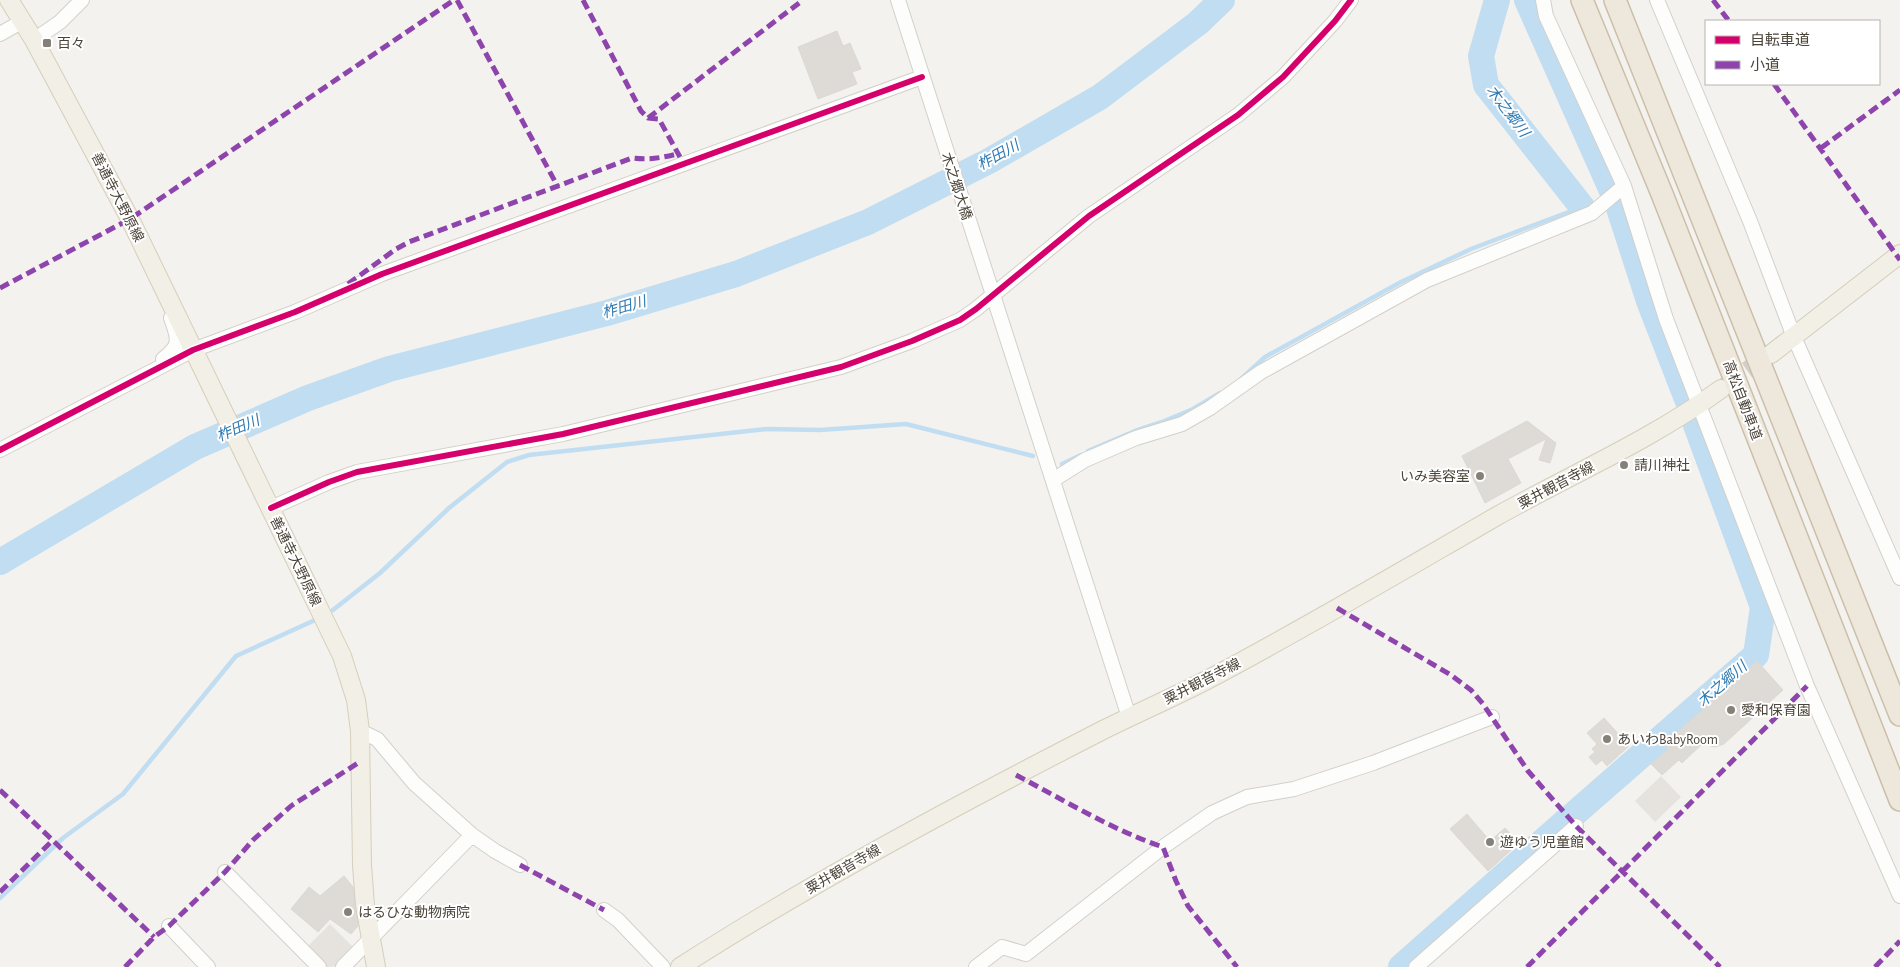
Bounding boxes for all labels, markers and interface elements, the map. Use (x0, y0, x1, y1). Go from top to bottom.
legend (1705, 20, 1880, 85)
text: 自転車道 (1750, 32, 1810, 48)
marker: 百々 (41, 37, 53, 49)
place label: 百々 (57, 37, 85, 51)
text: 小道 (1750, 57, 1780, 73)
water label: 木之郷川 (1484, 82, 1534, 141)
water label: 柞田川 (974, 136, 1023, 173)
street label: 善通寺大野原線 (89, 150, 146, 244)
street label: 木之郷大橋 (939, 151, 974, 222)
water label: 柞田川 (600, 293, 650, 321)
street label: 高松自動車道 (1720, 358, 1765, 442)
water label: 柞田川 (214, 411, 264, 444)
street label: 粟井観音寺線 (1515, 458, 1597, 512)
place label: 請川神社 (1634, 458, 1690, 473)
marker: 請川神社 (1618, 459, 1630, 471)
place label: いみ美容室 (1400, 469, 1470, 484)
marker: いみ美容室 (1474, 470, 1486, 482)
street label: 善通寺大野原線 (267, 514, 324, 609)
street label: 粟井観音寺線 (1161, 655, 1243, 707)
water label: 木之郷川 (1694, 657, 1751, 710)
place label: 愛和保育園 (1741, 703, 1811, 718)
marker: 愛和保育園 (1725, 704, 1737, 716)
place label: あいわBabyRoom (1617, 732, 1718, 747)
marker: あいわBabyRoom (1601, 733, 1613, 745)
place label: 遊ゆう児童館 (1500, 834, 1584, 850)
marker: 遊ゆう児童館 (1484, 836, 1496, 848)
street label: 粟井観音寺線 (803, 841, 883, 897)
place label: はるひな動物病院 (358, 904, 470, 920)
marker: はるひな動物病院 (342, 906, 354, 918)

